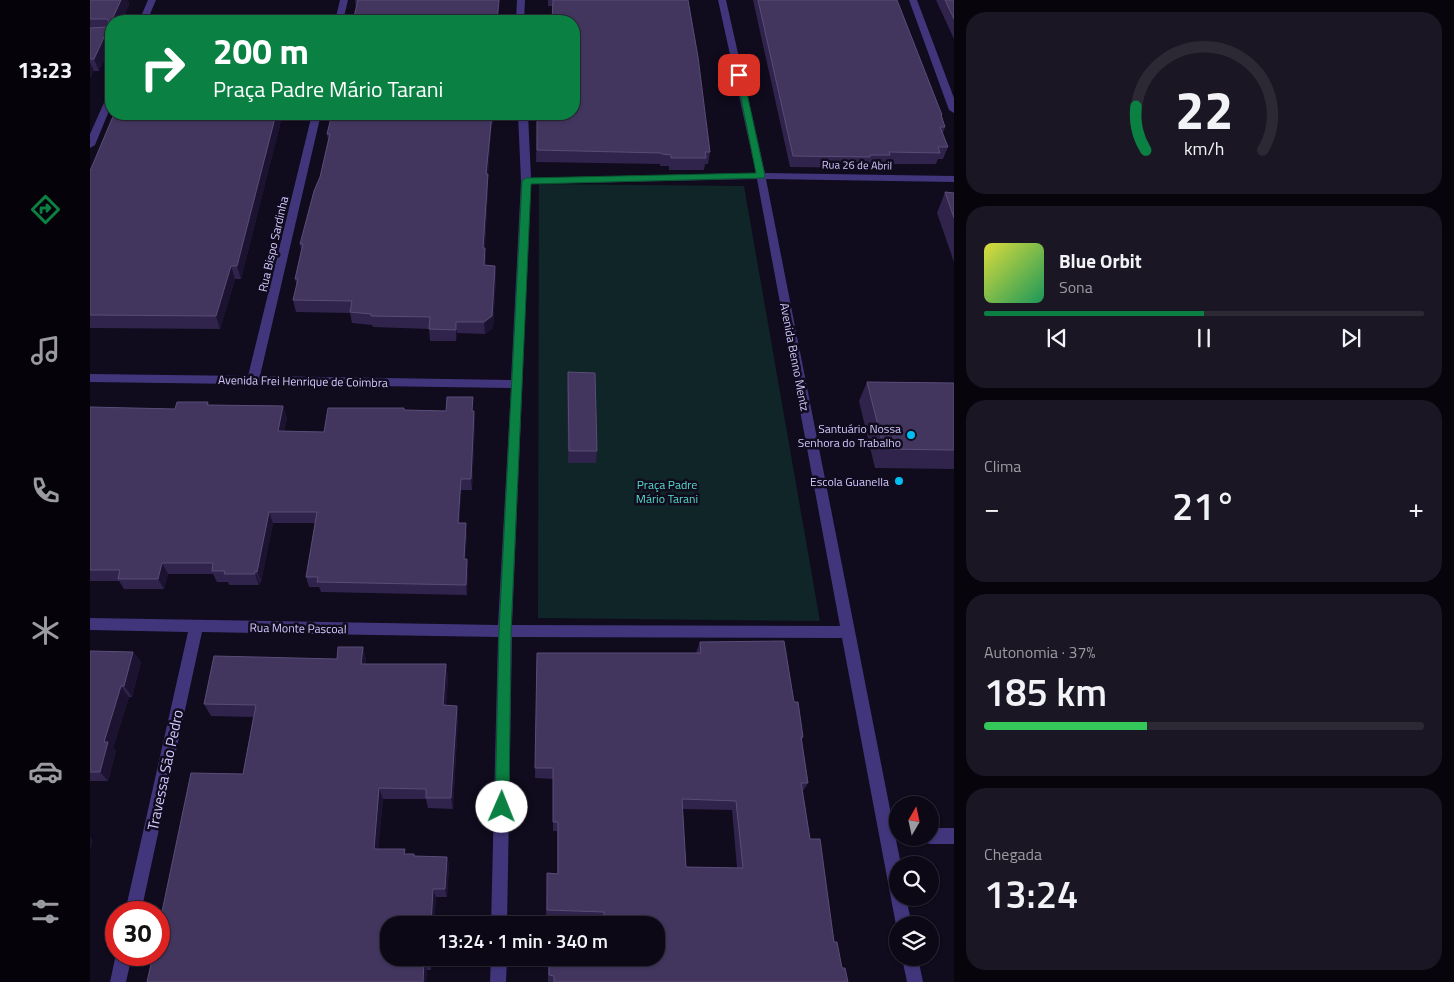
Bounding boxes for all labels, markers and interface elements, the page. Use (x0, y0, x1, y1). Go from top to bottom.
text: 200 m (213, 24, 309, 78)
icon: right (130, 35, 195, 100)
text: 13:23 (18, 53, 72, 87)
pin (718, 54, 760, 96)
icon: arrive (725, 61, 753, 89)
text: 22 (1175, 70, 1233, 149)
text: Praça Padre Mário Tarani (213, 72, 443, 106)
text: km/h (1184, 135, 1224, 162)
street label: Rua 26 de Abril (822, 156, 892, 174)
icon: directions (28, 192, 63, 227)
street label: Rua Bispo Sardinha (253, 194, 293, 294)
text: Blue Orbit (1059, 246, 1142, 275)
text: Sona (1059, 275, 1093, 299)
street label: Avenida Benno Mentz (775, 301, 815, 413)
icon: previous (1043, 324, 1071, 352)
icon: pause (1190, 324, 1218, 352)
icon: next (1337, 324, 1365, 352)
icon: music (28, 333, 63, 368)
street label: Avenida Frei Henrique de Coimbra (218, 370, 388, 392)
place label: Santuário Nossa Senhora do Trabalho (798, 419, 901, 452)
marker: Santuário Nossa Senhora do Trabalho (905, 429, 917, 441)
text: Clima (984, 454, 1021, 478)
place label: Escola Guanella (810, 472, 889, 491)
icon: phone (28, 473, 63, 508)
park label: Praça Padre Mário Tarani (636, 475, 698, 508)
marker: Escola Guanella (893, 475, 905, 487)
text: 21° (1172, 477, 1236, 535)
text: − (984, 486, 1000, 529)
text: + (1408, 486, 1424, 529)
icon: climate (28, 613, 63, 648)
street label: Rua Monte Pascoal (249, 618, 347, 638)
text: Autonomia · 37% (984, 640, 1095, 664)
text: 185 km (984, 663, 1107, 721)
street label: Travessa São Pedro (141, 707, 189, 832)
icon: car (28, 754, 63, 789)
position arrow (475, 780, 527, 832)
north arrow (889, 796, 939, 846)
map controls (889, 796, 939, 966)
text: Chegada (984, 842, 1042, 866)
button: search (889, 856, 939, 906)
text: 13:24 (984, 865, 1078, 923)
icon: filters (28, 894, 63, 929)
speed limit sign: 30 (105, 901, 170, 966)
button: layers (889, 916, 939, 966)
text: 13:24 · 1 min · 340 m (437, 926, 608, 955)

